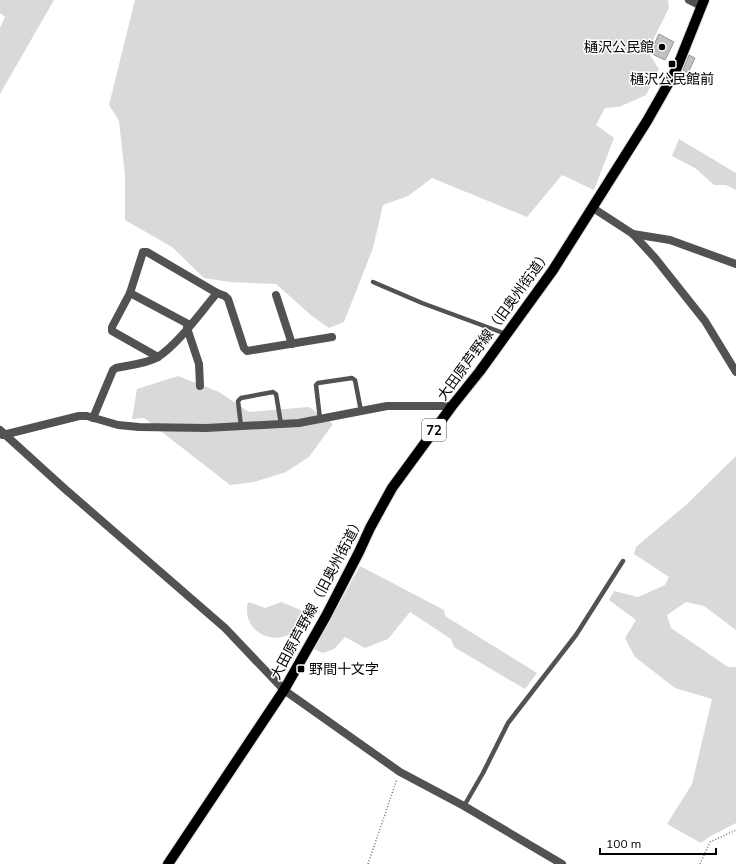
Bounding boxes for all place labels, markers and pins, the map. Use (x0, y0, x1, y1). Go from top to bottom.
place label: 樋沢公民館 (584, 38, 654, 56)
marker: 樋沢公民館 (657, 42, 667, 52)
marker: 樋沢公民館前 (667, 59, 677, 69)
place label: 樋沢公民館前 (630, 70, 714, 88)
place label: 野間十文字 (309, 660, 379, 678)
marker: 野間十文字 (296, 664, 306, 674)

